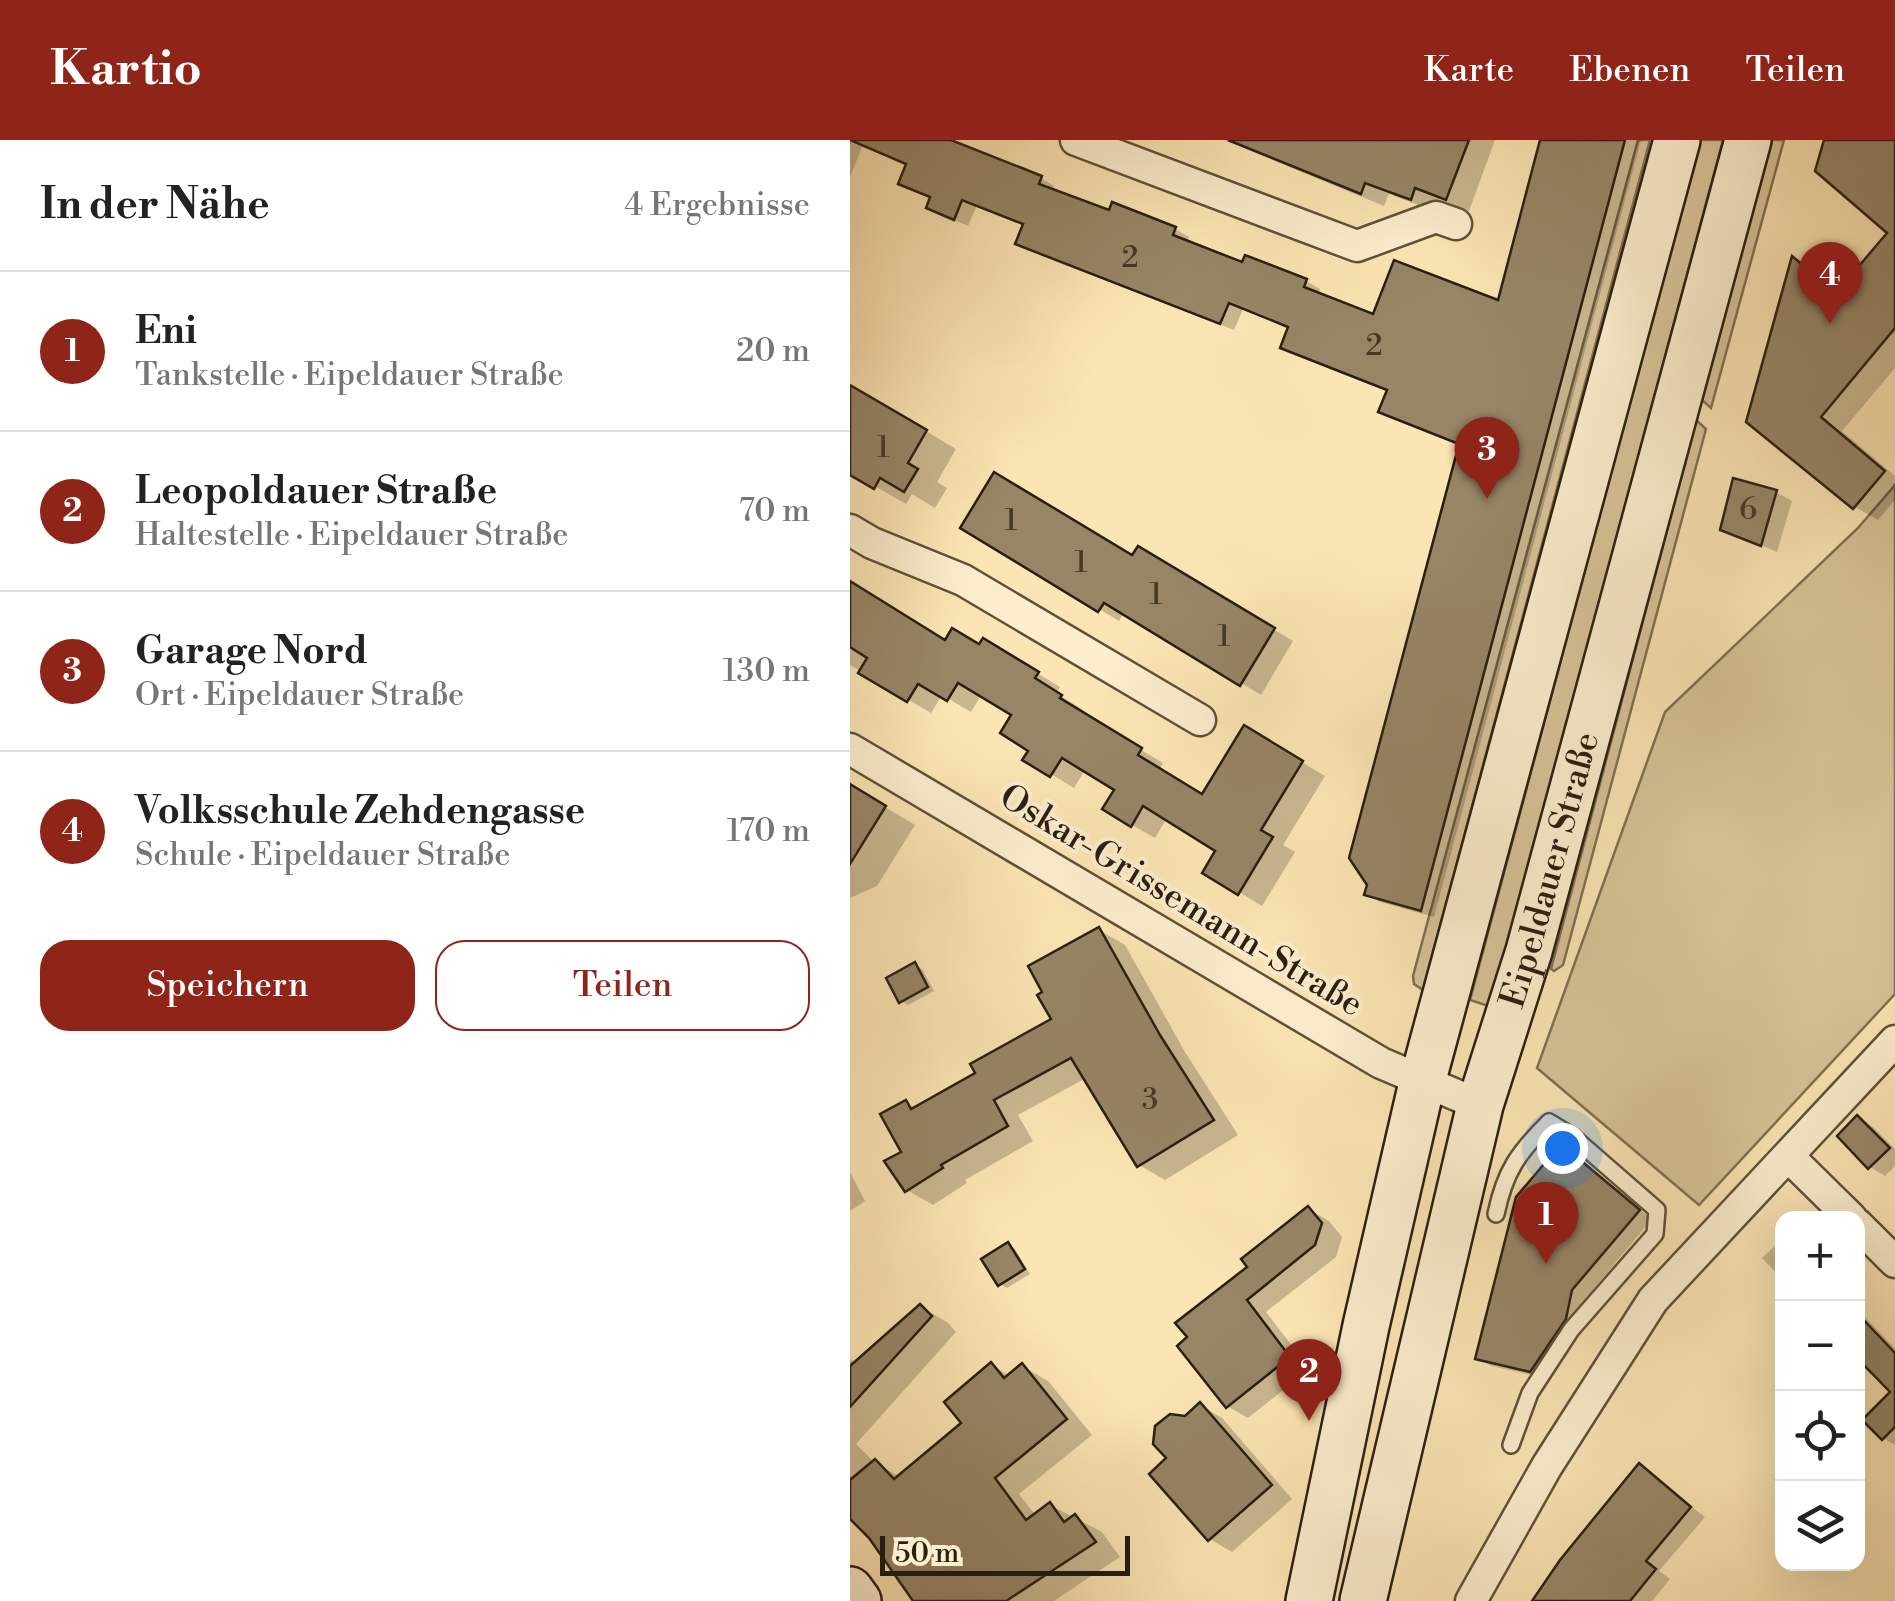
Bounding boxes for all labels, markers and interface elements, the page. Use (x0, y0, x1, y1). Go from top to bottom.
text: Kartio (50, 40, 202, 100)
text: Karte (1424, 49, 1514, 92)
text: Ebenen (1569, 49, 1690, 92)
text: Teilen (1745, 49, 1845, 92)
text: In der Nähe (40, 179, 270, 232)
text: 4 Ergebnisse (624, 185, 810, 225)
house number: 2 (1121, 239, 1139, 277)
pin: 4 (1798, 241, 1862, 324)
text: Eni (135, 308, 197, 355)
house number: 2 (1365, 327, 1383, 365)
text: 1 (65, 331, 80, 371)
text: 20 m (736, 331, 810, 371)
text: Tankstelle · Eipeldauer Straße (135, 355, 564, 395)
pin: 3 (1454, 416, 1520, 499)
house number: 1 (877, 429, 890, 467)
text: Leopoldauer Straße (135, 468, 497, 515)
text: 2 (62, 491, 83, 531)
text: 70 m (739, 491, 810, 531)
house number: 6 (1739, 491, 1757, 529)
house number: 1 (1005, 502, 1018, 540)
text: Haltestelle · Eipeldauer Straße (135, 515, 568, 555)
house number: 1 (1075, 544, 1088, 582)
house number: 1 (1150, 576, 1163, 614)
house number: 1 (1218, 618, 1231, 656)
text: Garage Nord (135, 628, 368, 675)
text: 3 (63, 651, 82, 691)
text: 130 m (723, 651, 810, 691)
text: Ort · Eipeldauer Straße (135, 675, 464, 715)
street label: Eipeldauer Straße (1491, 727, 1609, 1013)
street label: Oskar-Grissemann-Straße (991, 775, 1371, 1027)
text: Volksschule Zehdengasse (135, 788, 585, 835)
text: 4 (62, 811, 83, 851)
text: 170 m (727, 811, 810, 851)
text: Schule · Eipeldauer Straße (135, 835, 510, 875)
button: Speichern (40, 940, 415, 1031)
button: Teilen (435, 940, 810, 1031)
house number: 3 (1142, 1081, 1158, 1119)
your location (1537, 1123, 1588, 1174)
pin: 1 (1514, 1182, 1578, 1264)
map controls (1775, 1211, 1865, 1571)
button: + (1775, 1211, 1865, 1301)
button: − (1775, 1301, 1865, 1391)
pin: 2 (1276, 1338, 1342, 1421)
button: locate (1775, 1391, 1865, 1481)
button: layers (1775, 1481, 1865, 1571)
scale bar (880, 1531, 1130, 1576)
text: 50 m (895, 1536, 959, 1571)

